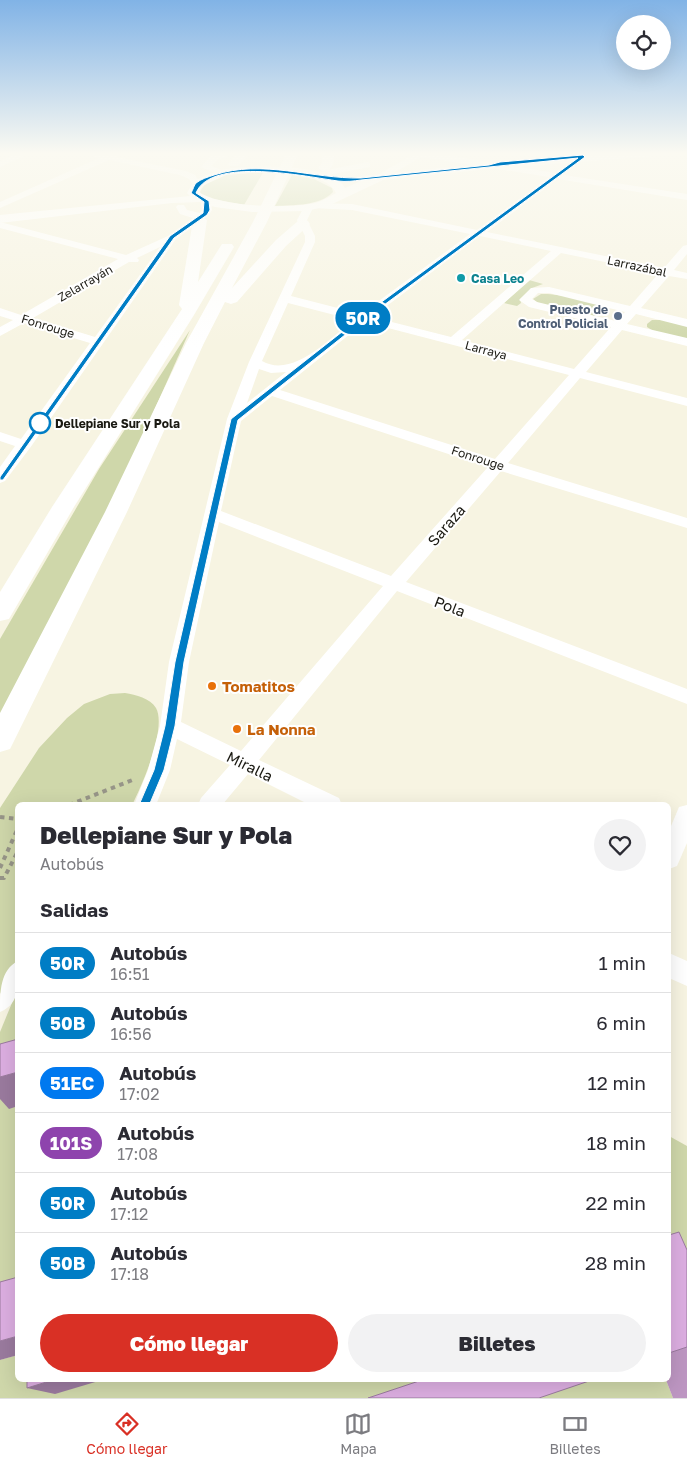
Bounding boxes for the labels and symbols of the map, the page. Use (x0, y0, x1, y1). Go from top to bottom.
street label: Larrazábal (606, 252, 668, 280)
street label: Zelarrayán (55, 261, 115, 305)
place label: Casa Leo (471, 271, 524, 286)
marker: Casa Leo (455, 272, 467, 284)
line badge: 50R (334, 302, 392, 334)
place label: Puesto de Control Policial (518, 302, 608, 331)
marker: Puesto de Control Policial (612, 310, 624, 322)
street label: Fonrouge (20, 311, 77, 341)
street label: Larraya (463, 337, 509, 363)
marker: Dellepiane Sur y Pola (29, 412, 51, 434)
place label: Dellepiane Sur y Pola (55, 416, 180, 431)
street label: Fonrouge (450, 442, 506, 474)
street label: Saraza (423, 501, 469, 549)
street label: Pola (432, 592, 468, 620)
place label: Tomatitos (222, 677, 295, 695)
marker: Tomatitos (206, 680, 218, 692)
place label: La Nonna (247, 720, 316, 738)
marker: La Nonna (231, 723, 243, 735)
street label: Miralla (224, 747, 276, 785)

